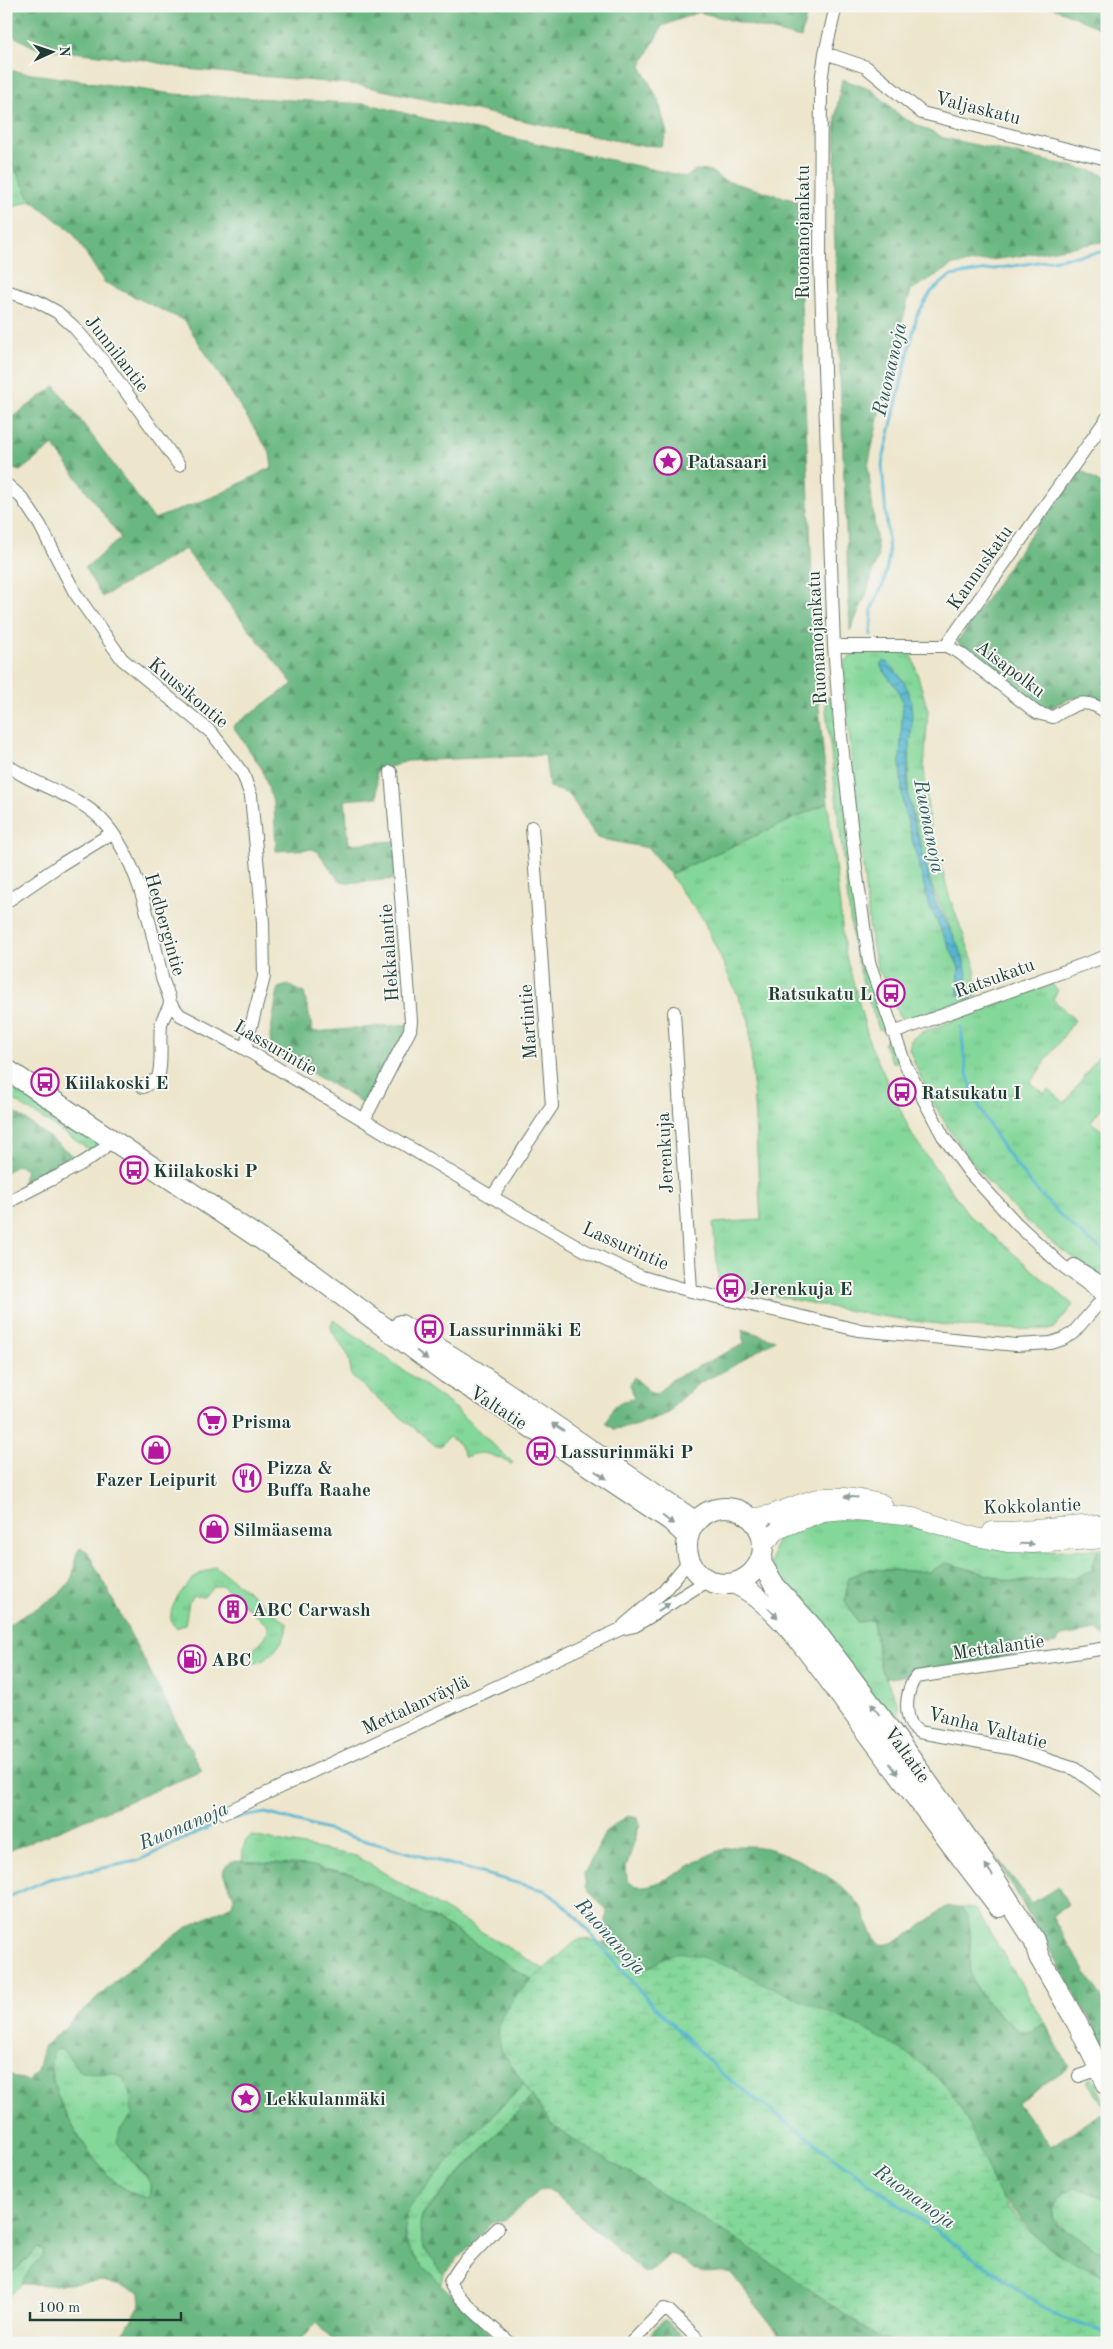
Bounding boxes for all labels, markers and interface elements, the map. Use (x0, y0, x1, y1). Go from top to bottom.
north arrow (28, 28, 78, 78)
text: N (57, 46, 71, 57)
street label: Valjaskatu (933, 90, 1022, 129)
street label: Ruonanojankatu (795, 165, 814, 299)
street label: Junnilantie (80, 313, 152, 396)
water label: Ruonanoja (870, 321, 911, 419)
place icon: Patasaari (653, 446, 683, 476)
place label: Patasaari (687, 454, 767, 473)
street label: Kannuskatu (945, 523, 1017, 614)
street label: Ruonanojankatu (805, 570, 831, 705)
street label: Aisapolku (971, 638, 1048, 702)
street label: Kuusikontie (144, 655, 231, 733)
water label: Ruonanoja (909, 777, 947, 875)
street label: Hedbergintie (140, 871, 187, 978)
street label: Hekkalantie (378, 903, 403, 1002)
street label: Ratsukatu (952, 956, 1038, 1003)
bus stop icon: Ratsukatu L (876, 978, 906, 1008)
street label: Martintie (517, 983, 542, 1060)
place label: Ratsukatu L (767, 986, 872, 1005)
street label: Lassurintie (230, 1018, 320, 1081)
bus stop icon: Kiilakoski E (30, 1067, 60, 1097)
place label: Kiilakoski E (64, 1075, 168, 1094)
bus stop icon: Ratsukatu I (887, 1077, 917, 1107)
place label: Ratsukatu I (921, 1085, 1021, 1104)
street label: Jerenkuja (655, 1111, 678, 1194)
bus stop icon: Kiilakoski P (119, 1155, 149, 1185)
place label: Kiilakoski P (153, 1163, 258, 1182)
street label: Lassurintie (579, 1220, 671, 1275)
bus stop icon: Jerenkuja E (716, 1273, 746, 1303)
place label: Jerenkuja E (750, 1281, 852, 1300)
bus stop icon: Lassurinmäki E (414, 1314, 444, 1344)
place label: Lassurinmäki E (448, 1322, 581, 1341)
one-way arrow (415, 1350, 429, 1360)
street label: Valtatie (466, 1384, 530, 1435)
supermarket icon: Prisma (197, 1406, 227, 1436)
place label: Prisma (231, 1414, 292, 1433)
one-way arrow (551, 1422, 564, 1432)
shop icon: Fazer Leipurit (141, 1435, 171, 1465)
bus stop icon: Lassurinmäki P (526, 1436, 556, 1466)
place label: Lassurinmäki P (560, 1444, 693, 1463)
place label: Pizza & Buffa Raahe (266, 1460, 371, 1501)
restaurant icon: Pizza & Buffa Raahe (232, 1463, 262, 1493)
one-way arrow (594, 1470, 607, 1479)
place label: Fazer Leipurit (95, 1472, 217, 1491)
one-way arrow (842, 1493, 858, 1501)
street label: Kokkolantie (983, 1496, 1082, 1519)
shop icon: Silmäasema (199, 1514, 229, 1544)
one-way arrow (662, 1515, 675, 1525)
place label: Silmäasema (233, 1522, 333, 1541)
one-way arrow (1020, 1540, 1036, 1548)
building icon: ABC Carwash (218, 1594, 248, 1624)
place label: ABC Carwash (252, 1602, 371, 1621)
one-way arrow (657, 1602, 670, 1612)
one-way arrow (767, 1607, 779, 1619)
street label: Mettalantie (951, 1633, 1046, 1664)
fuel station icon: ABC (177, 1644, 207, 1674)
place label: ABC (211, 1652, 251, 1671)
street label: Mettalanväylä (360, 1673, 473, 1739)
one-way arrow (869, 1703, 880, 1716)
street label: Vanha Valtatie (926, 1705, 1049, 1753)
street label: Valtatie (879, 1724, 933, 1787)
one-way arrow (889, 1762, 900, 1775)
water label: Ruonanoja (135, 1799, 232, 1855)
one-way arrow (984, 1863, 994, 1876)
water label: Ruonanoja (570, 1895, 649, 1980)
place icon: Lekkulanmäki (231, 2083, 261, 2113)
place label: Lekkulanmäki (265, 2091, 386, 2110)
water label: Ruonanoja (869, 2161, 958, 2234)
scale bar (30, 2289, 181, 2321)
text: 100 m (38, 2301, 80, 2316)

